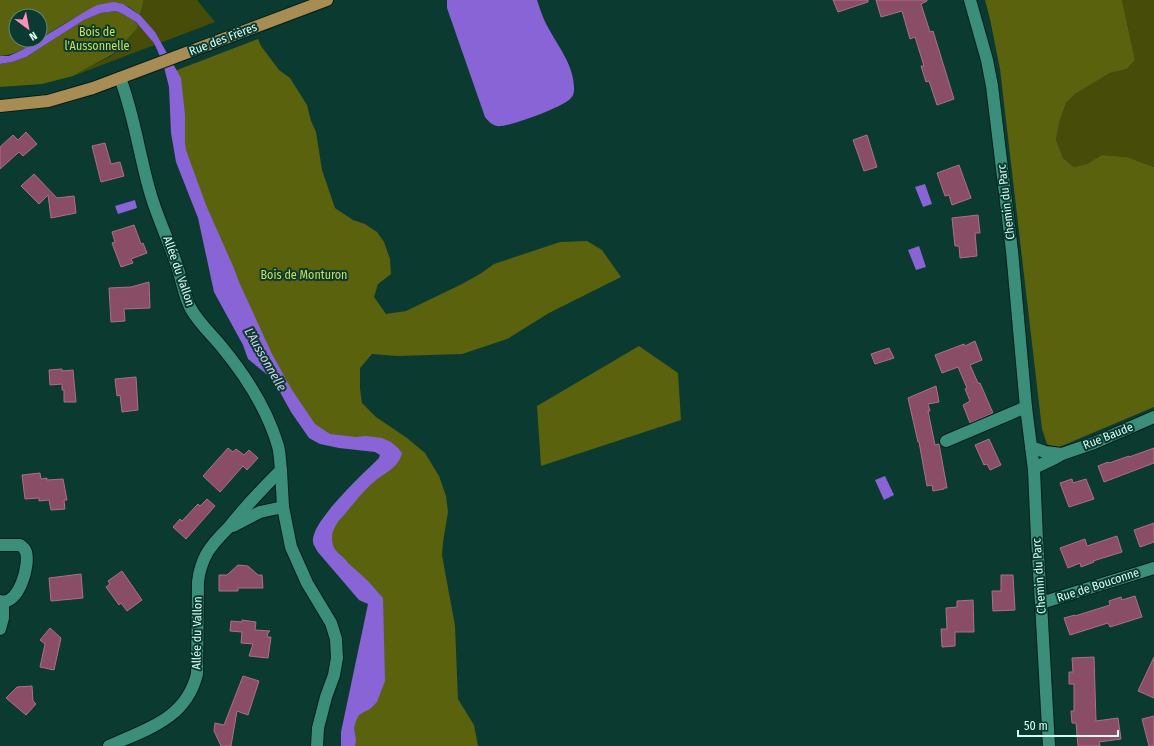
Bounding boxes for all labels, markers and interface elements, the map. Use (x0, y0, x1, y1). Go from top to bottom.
north arrow (8, 8, 48, 48)
street label: Rue des Frères (187, 20, 259, 58)
park label: Bois de l'Aussonnelle (65, 25, 129, 53)
text: N (27, 29, 39, 43)
street label: Chemin du Parc (994, 164, 1018, 240)
street label: Allée du Vallon (160, 234, 198, 308)
park label: Bois de Monturon (261, 268, 347, 282)
water label: L'Aussonnelle (241, 325, 290, 394)
street label: Rue Baude (1081, 420, 1135, 452)
street label: Chemin du Parc (1029, 538, 1049, 614)
street label: Rue de Bouconne (1055, 565, 1141, 605)
street label: Allée du Vallon (189, 596, 205, 670)
scale bar (1018, 712, 1118, 738)
text: 50 m (1024, 719, 1048, 733)

